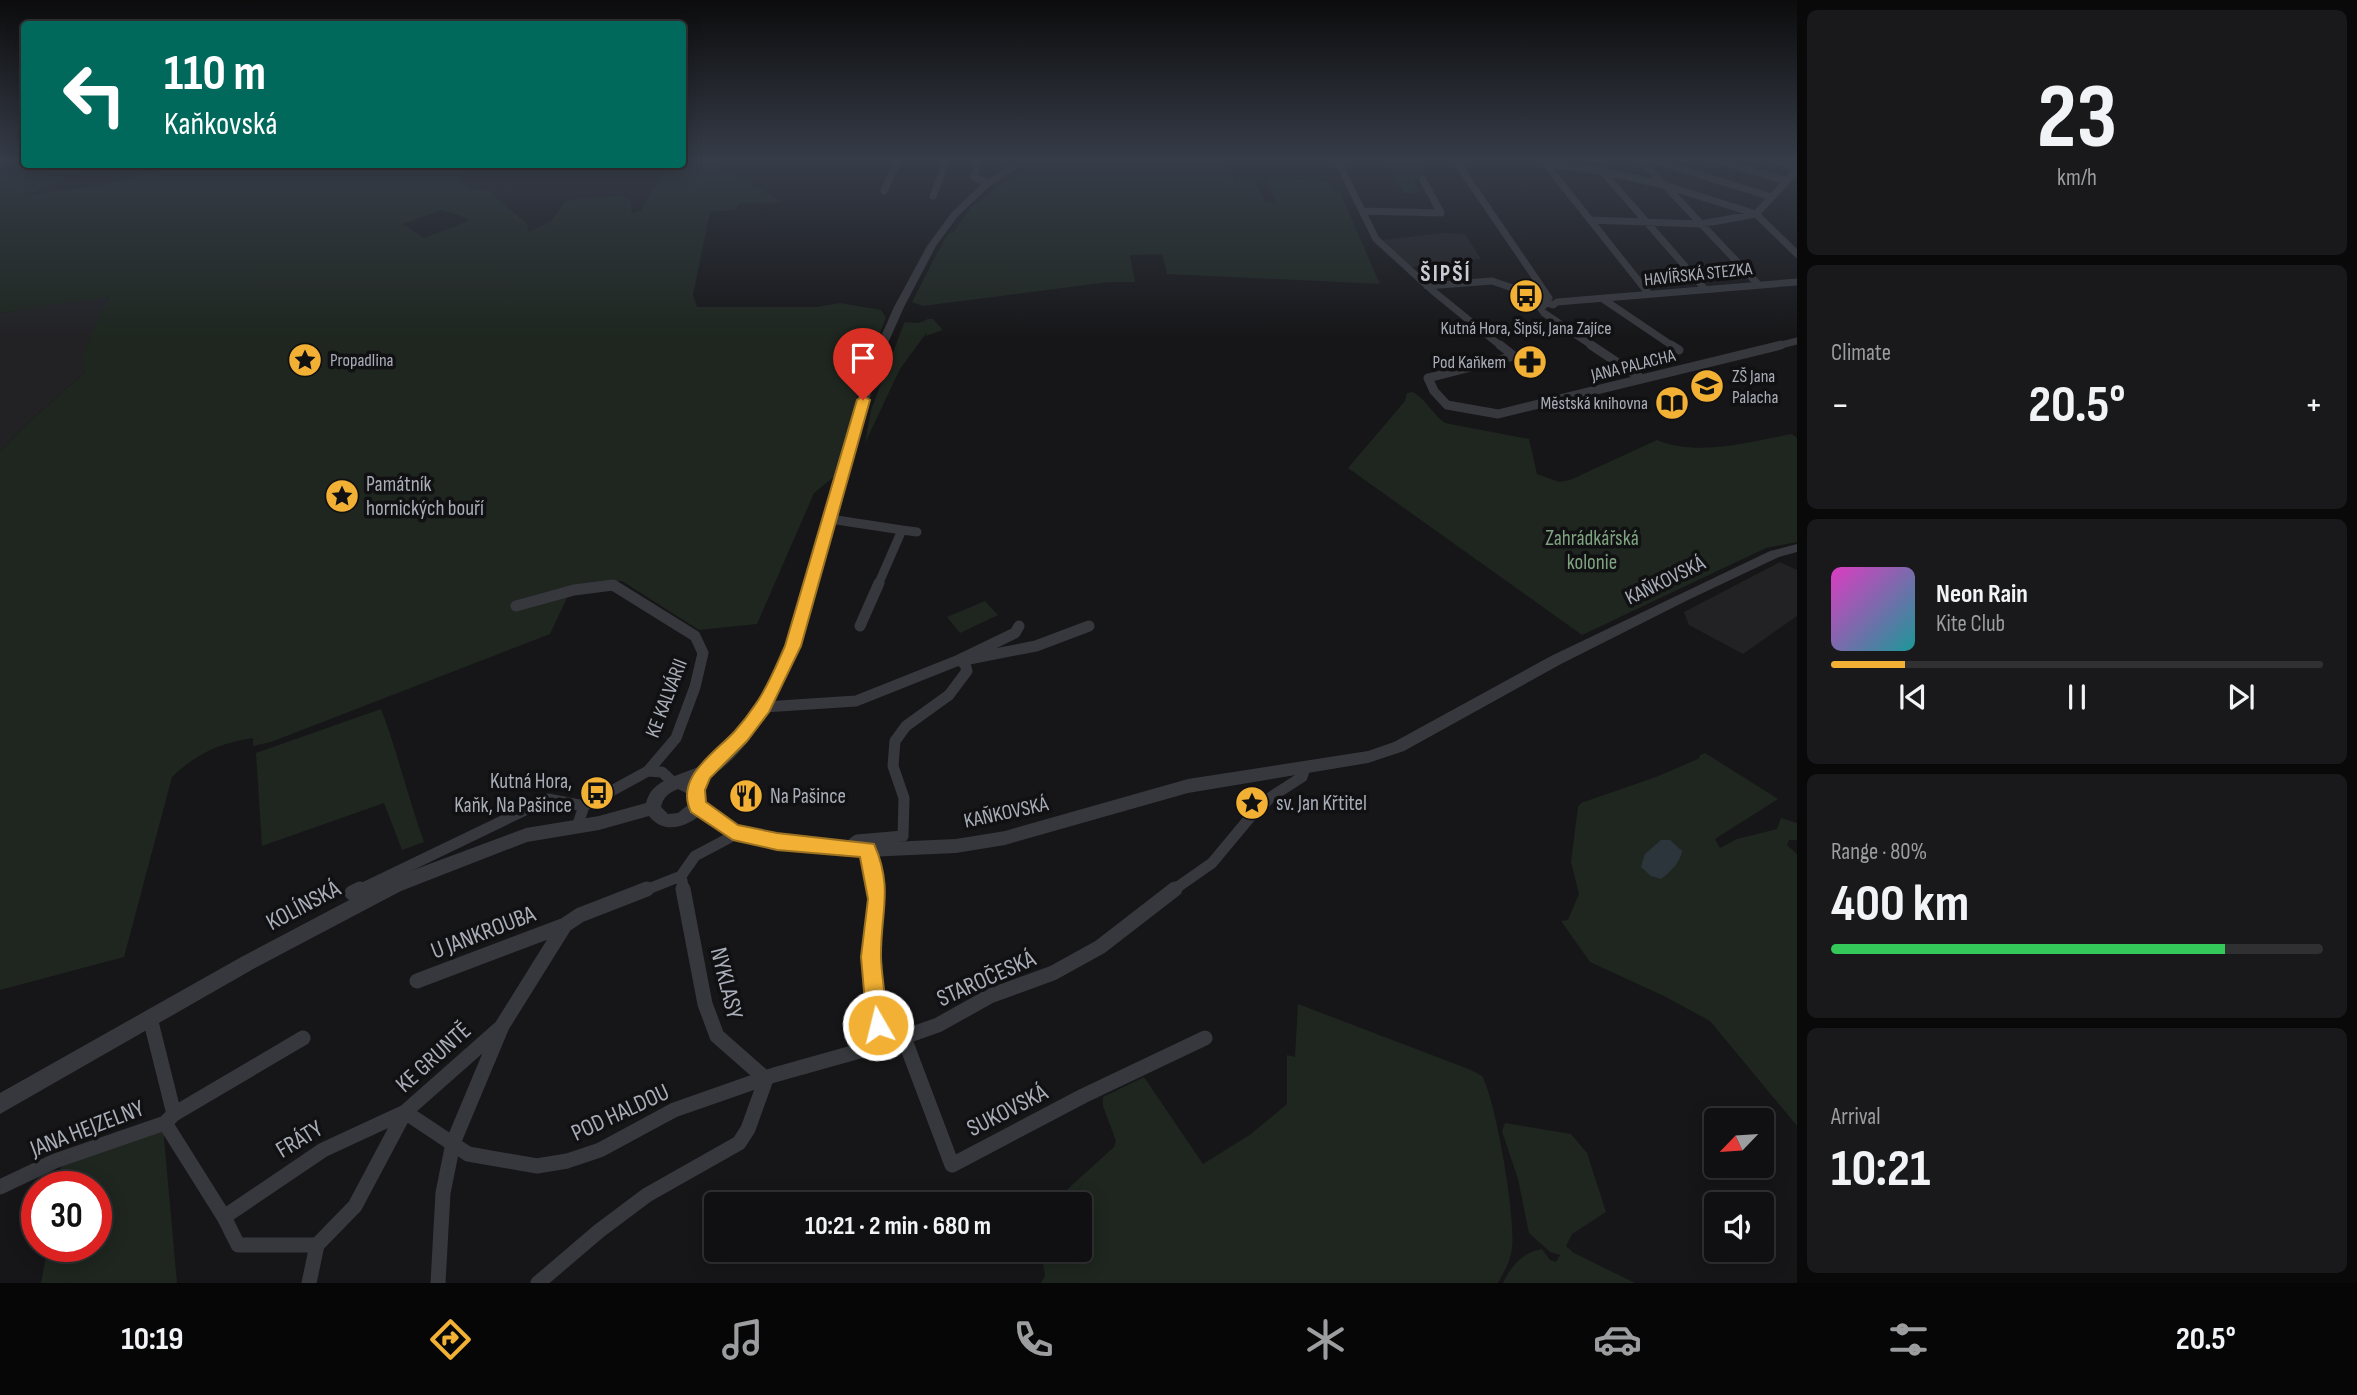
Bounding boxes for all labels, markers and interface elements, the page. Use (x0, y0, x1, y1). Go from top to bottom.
text: 110 m (164, 45, 266, 104)
icon: left (49, 49, 140, 140)
text: 23 (2037, 64, 2117, 173)
text: Kaňkovská (164, 105, 277, 144)
text: km/h (2057, 164, 2097, 192)
street label: HAVÍŘSKÁ STEZKA (1643, 258, 1753, 291)
district label: ŠIPŠÍ (1420, 260, 1472, 288)
bus stop icon: Kutná Hora, Šipší, Jana Zajíce (1507, 277, 1545, 315)
place label: Kutná Hora, Šipší, Jana Zajíce (1441, 318, 1612, 339)
pin (833, 328, 893, 400)
icon: arrive (844, 339, 882, 377)
text: Climate (1831, 339, 1891, 367)
place icon: Propadlina (286, 341, 324, 379)
pharmacy icon: Pod Kaňkem (1511, 343, 1549, 381)
street label: JANA PALACHA (1588, 345, 1678, 386)
place label: Propadlina (330, 350, 394, 371)
place label: Pod Kaňkem (1433, 352, 1506, 373)
place label: ZŠ Jana Palacha (1732, 366, 1778, 408)
school or university icon: ZŠ Jana Palacha (1688, 367, 1726, 405)
text: 20.5° (2028, 374, 2126, 437)
text: − (1831, 383, 1850, 428)
text: + (2304, 383, 2323, 428)
library icon: Městská knihovna (1653, 384, 1691, 422)
place label: Městská knihovna (1541, 393, 1648, 414)
place label: Památník hornických bouří (366, 472, 484, 521)
place icon: Památník hornických bouří (323, 477, 361, 515)
park label: Zahrádkářská kolonie (1545, 526, 1639, 575)
street label: KAŇKOVSKÁ (1621, 550, 1710, 610)
text: Neon Rain (1936, 579, 2028, 610)
text: Kite Club (1936, 610, 2005, 638)
street label: KE KALVÁRII (640, 655, 693, 741)
icon: previous (1894, 678, 1932, 716)
icon: pause (2058, 678, 2096, 716)
icon: next (2222, 678, 2260, 716)
place label: Kutná Hora, Kaňk, Na Pašince (454, 769, 572, 818)
bus stop icon: Kutná Hora, Kaňk, Na Pašince (578, 774, 616, 812)
restaurant icon: Na Pašince (727, 777, 765, 815)
place label: Na Pašince (770, 784, 846, 809)
place icon: sv. Jan Křtitel (1233, 784, 1271, 822)
street label: KAŇKOVSKÁ (962, 791, 1052, 834)
place label: sv. Jan Křtitel (1276, 791, 1367, 816)
text: Range · 80% (1831, 838, 1927, 866)
text: 400 km (1831, 873, 1969, 936)
street label: KOLÍNSKÁ (261, 874, 346, 937)
street label: U JANKROUBA (427, 899, 540, 966)
street label: NYKLASY (704, 944, 749, 1022)
street label: STAROČESKÁ (932, 944, 1041, 1013)
position arrow (841, 988, 915, 1062)
street label: KE GRUNTĚ (390, 1016, 477, 1099)
street label: POD HALDOU (567, 1077, 674, 1148)
street label: SUKOVSKÁ (962, 1078, 1053, 1143)
street label: JANA HEJZELNY (25, 1094, 148, 1164)
text: Arrival (1831, 1103, 1880, 1131)
north arrow (1704, 1108, 1774, 1178)
map controls (1704, 1108, 1774, 1262)
street label: FRÁTY (271, 1114, 328, 1165)
text: 10:21 (1831, 1138, 1930, 1201)
speed limit sign: 30 (21, 1171, 112, 1262)
button: sound (1704, 1192, 1774, 1262)
text: 10:21 · 2 min · 680 m (805, 1211, 991, 1242)
icon: directions (426, 1315, 475, 1364)
icon: music (718, 1315, 767, 1364)
icon: phone (1009, 1315, 1058, 1364)
icon: climate (1301, 1315, 1350, 1364)
icon: car (1593, 1315, 1642, 1364)
icon: filters (1884, 1315, 1933, 1364)
text: 10:19 (121, 1320, 184, 1359)
text: 20.5° (2176, 1320, 2236, 1359)

